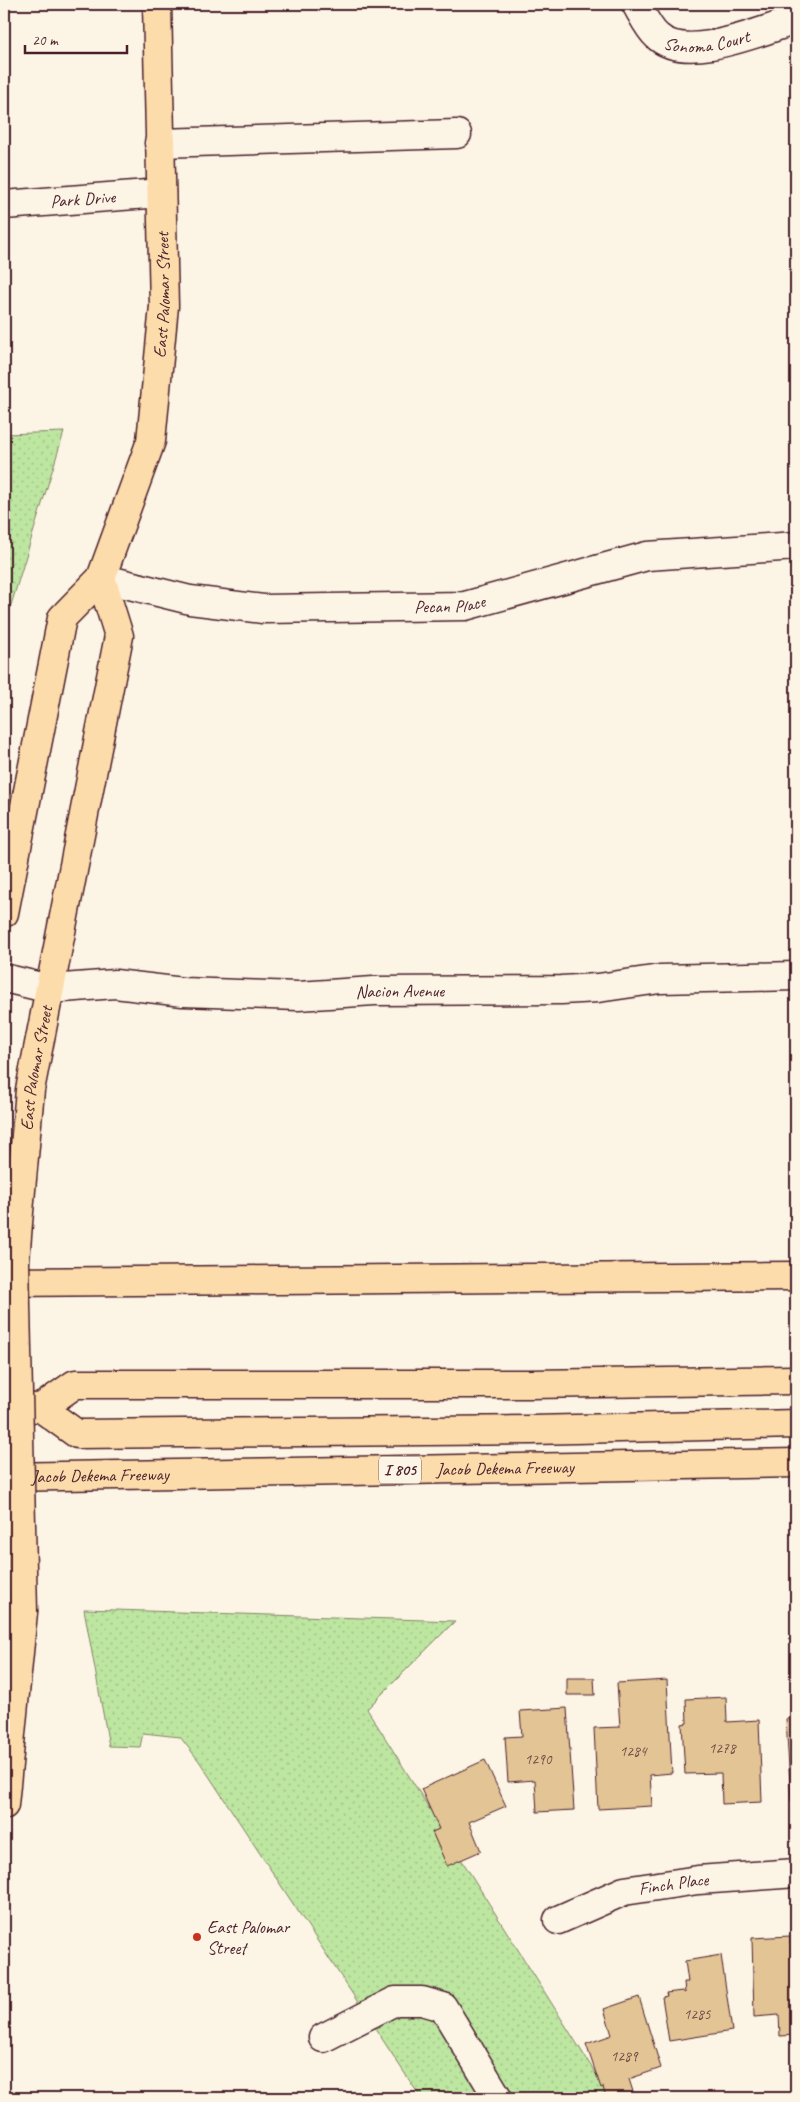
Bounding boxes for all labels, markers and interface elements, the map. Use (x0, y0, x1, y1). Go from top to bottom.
scale bar (25, 22, 128, 54)
street label: Sonoma Court (661, 25, 754, 58)
text: 20 m (32, 31, 59, 50)
street label: Park Drive (50, 185, 117, 212)
street label: East Palomar Street (148, 230, 175, 359)
street label: Pecan Place (414, 590, 489, 618)
street label: Nacion Avenue (355, 980, 445, 1003)
street label: East Palomar Street (15, 1002, 58, 1131)
road number: I 805 (379, 1456, 421, 1484)
street label: Jacob Dekema Freeway (435, 1456, 576, 1480)
street label: Jacob Dekema Freeway (30, 1463, 171, 1488)
house number: 1278 (708, 1739, 737, 1758)
house number: 1284 (619, 1742, 648, 1761)
house number: 1290 (524, 1750, 553, 1769)
street label: Finch Place (637, 1868, 710, 1900)
place label: East Palomar Street (207, 1916, 291, 1959)
marker: East Palomar Street (191, 1931, 203, 1943)
house number: 1285 (683, 2005, 712, 2024)
house number: 1289 (610, 2047, 639, 2066)

